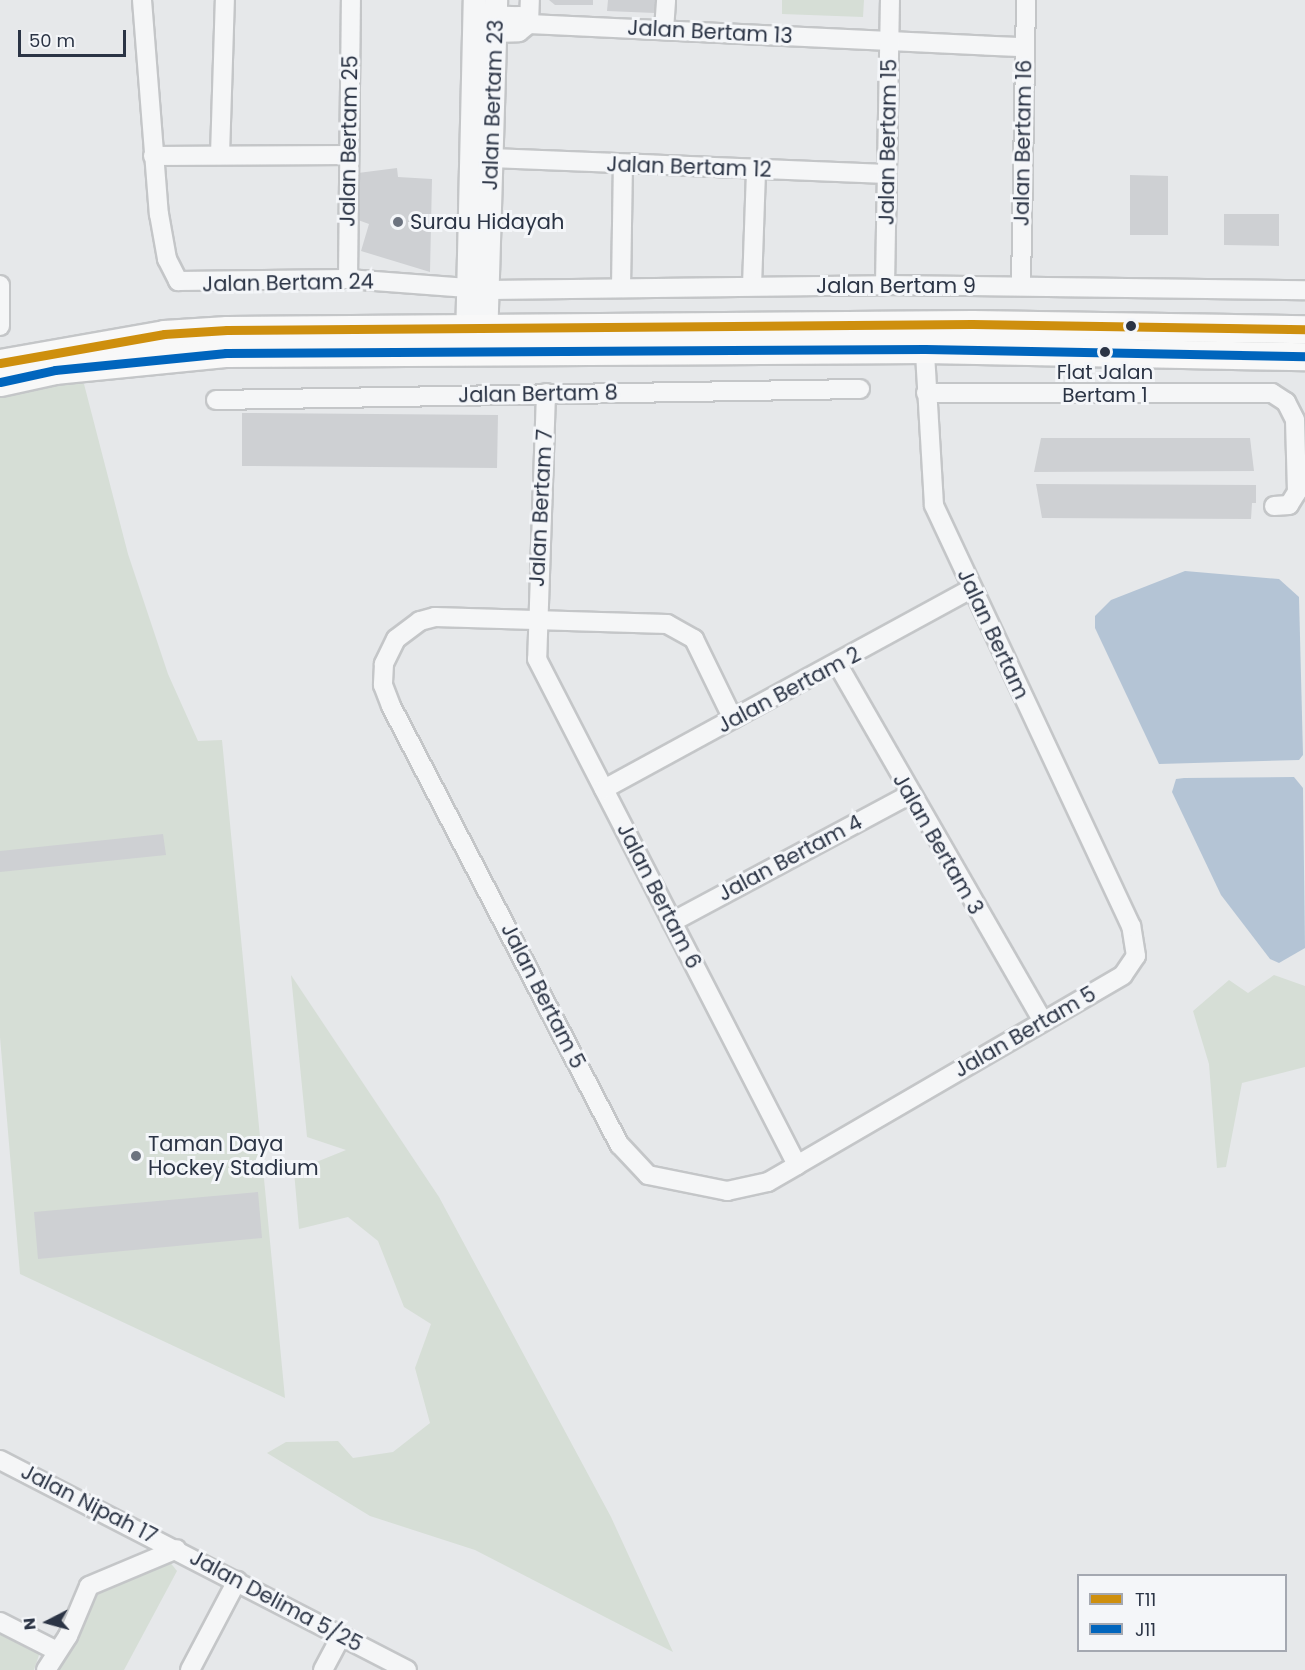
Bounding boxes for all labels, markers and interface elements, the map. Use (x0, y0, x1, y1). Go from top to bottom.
street label: Jalan Bertam 13 (627, 15, 793, 49)
scale bar (21, 18, 129, 56)
street label: Jalan Bertam 23 (477, 19, 509, 191)
text: 50 m (29, 28, 75, 53)
street label: Jalan Bertam 25 (335, 55, 363, 227)
street label: Jalan Bertam 15 (874, 59, 902, 225)
street label: Jalan Bertam 16 (1009, 59, 1037, 227)
street label: Jalan Bertam 12 (606, 152, 772, 182)
place label: Surau Hidayah (410, 209, 564, 235)
marker: Surau Hidayah (391, 215, 405, 229)
street label: Jalan Bertam 24 (202, 269, 374, 297)
street label: Jalan Bertam 9 (816, 273, 976, 299)
unlabelled marker (1125, 320, 1137, 332)
marker: Flat Jalan Bertam 1 (1099, 346, 1111, 358)
place label: Flat Jalan Bertam 1 (1057, 361, 1153, 408)
street label: Jalan Bertam 8 (458, 380, 618, 408)
street label: Jalan Bertam 7 (524, 428, 558, 588)
street label: Jalan Bertam (952, 565, 1034, 703)
street label: Jalan Bertam 2 (713, 642, 865, 738)
street label: Jalan Bertam 3 (887, 769, 989, 919)
street label: Jalan Bertam 4 (714, 809, 866, 907)
street label: Jalan Bertam 6 (611, 819, 707, 973)
street label: Jalan Bertam 5 (496, 919, 590, 1073)
street label: Jalan Bertam 5 (950, 981, 1100, 1083)
place label: Taman Daya Hockey Stadium (148, 1131, 319, 1181)
marker: Taman Daya Hockey Stadium (129, 1149, 143, 1163)
street label: Jalan Nipah 17 (17, 1459, 161, 1549)
street label: Jalan Delima 5/25 (185, 1545, 367, 1657)
legend (1077, 1574, 1287, 1652)
text: T11 (1135, 1587, 1156, 1612)
north arrow (18, 1592, 78, 1652)
text: N (18, 1617, 42, 1631)
text: J11 (1135, 1617, 1156, 1642)

